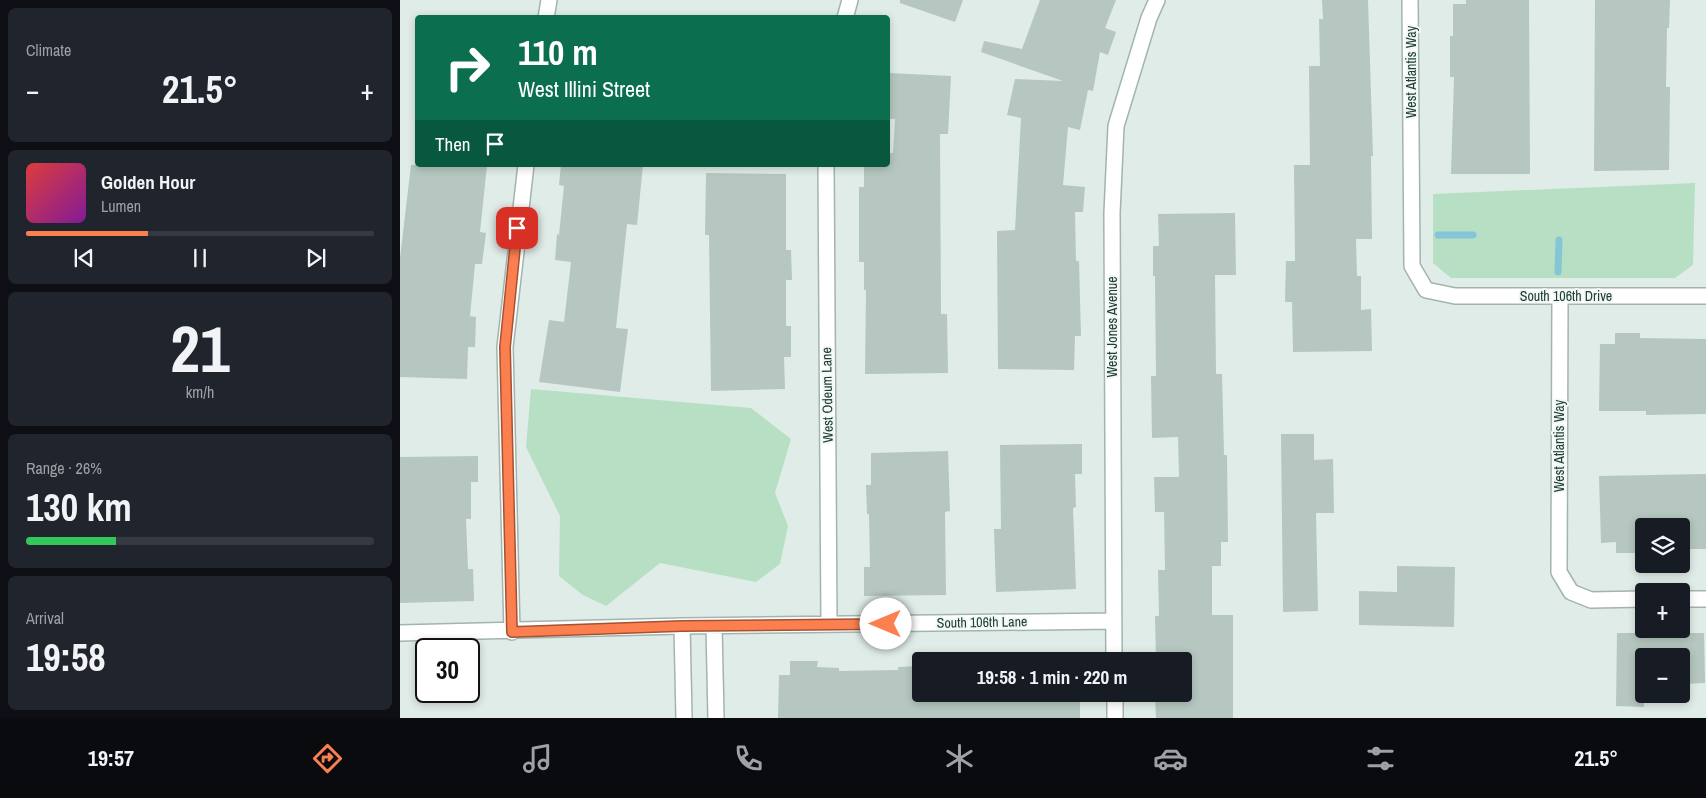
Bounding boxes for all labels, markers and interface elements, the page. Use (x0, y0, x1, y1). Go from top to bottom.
street label: West Atlantis Way (1402, 25, 1420, 118)
text: 110 m (518, 29, 598, 76)
icon: right (435, 35, 500, 100)
text: Climate (26, 39, 71, 61)
text: 21.5° (162, 64, 238, 115)
text: − (26, 71, 39, 109)
text: + (361, 71, 374, 109)
text: West Illini Street (518, 74, 650, 104)
icon: arrive (481, 130, 509, 158)
text: Then (435, 131, 471, 157)
text: Golden Hour (101, 169, 195, 195)
text: Lumen (101, 195, 141, 217)
pin (496, 207, 538, 249)
icon: arrive (503, 214, 531, 242)
icon: previous (70, 244, 98, 272)
icon: pause (186, 244, 214, 272)
icon: next (302, 244, 330, 272)
street label: West Jones Avenue (1103, 276, 1121, 378)
street label: South 106th Drive (1520, 287, 1612, 305)
text: 21 (170, 305, 230, 392)
street label: West Odeum Lane (817, 347, 837, 443)
text: km/h (186, 381, 214, 403)
street label: West Atlantis Way (1550, 399, 1568, 492)
text: Range · 26% (26, 457, 102, 479)
text: 130 km (26, 482, 132, 533)
map controls (1635, 518, 1690, 703)
button: layers (1635, 518, 1690, 573)
button: + (1635, 583, 1690, 638)
position arrow (859, 597, 911, 649)
text: Arrival (26, 607, 64, 629)
street label: South 106th Lane (937, 612, 1027, 632)
text: 19:58 (26, 632, 106, 683)
speed limit sign: 30 (415, 638, 480, 703)
button: − (1635, 648, 1690, 703)
text: 19:58 · 1 min · 220 m (977, 664, 1127, 690)
icon: directions (310, 741, 345, 776)
icon: music (520, 741, 555, 776)
icon: phone (731, 741, 766, 776)
icon: climate (942, 741, 977, 776)
icon: car (1153, 741, 1188, 776)
icon: filters (1363, 741, 1398, 776)
text: 19:57 (88, 743, 134, 773)
text: 21.5° (1574, 743, 1618, 773)

